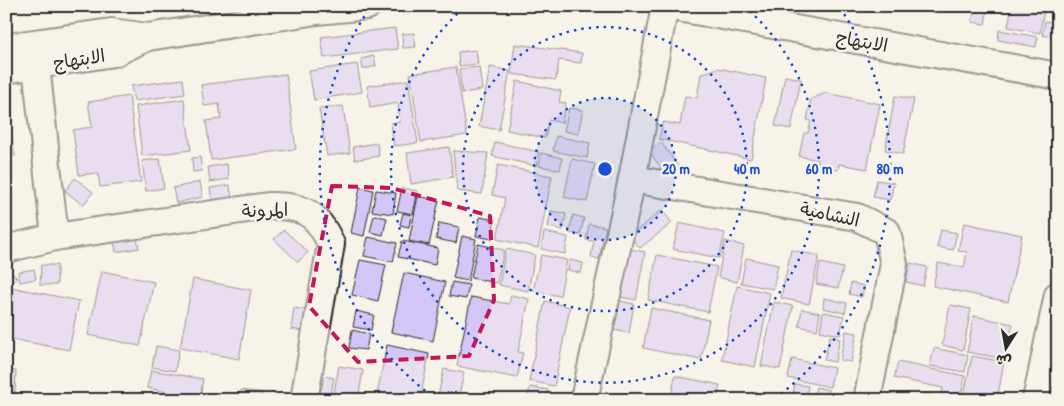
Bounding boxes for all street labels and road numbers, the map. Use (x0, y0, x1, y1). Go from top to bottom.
street label: الابتهاج (834, 24, 890, 58)
street label: الابتهاج (51, 43, 107, 75)
street label: النشامية (798, 196, 862, 232)
street label: المرونة (241, 197, 289, 223)

